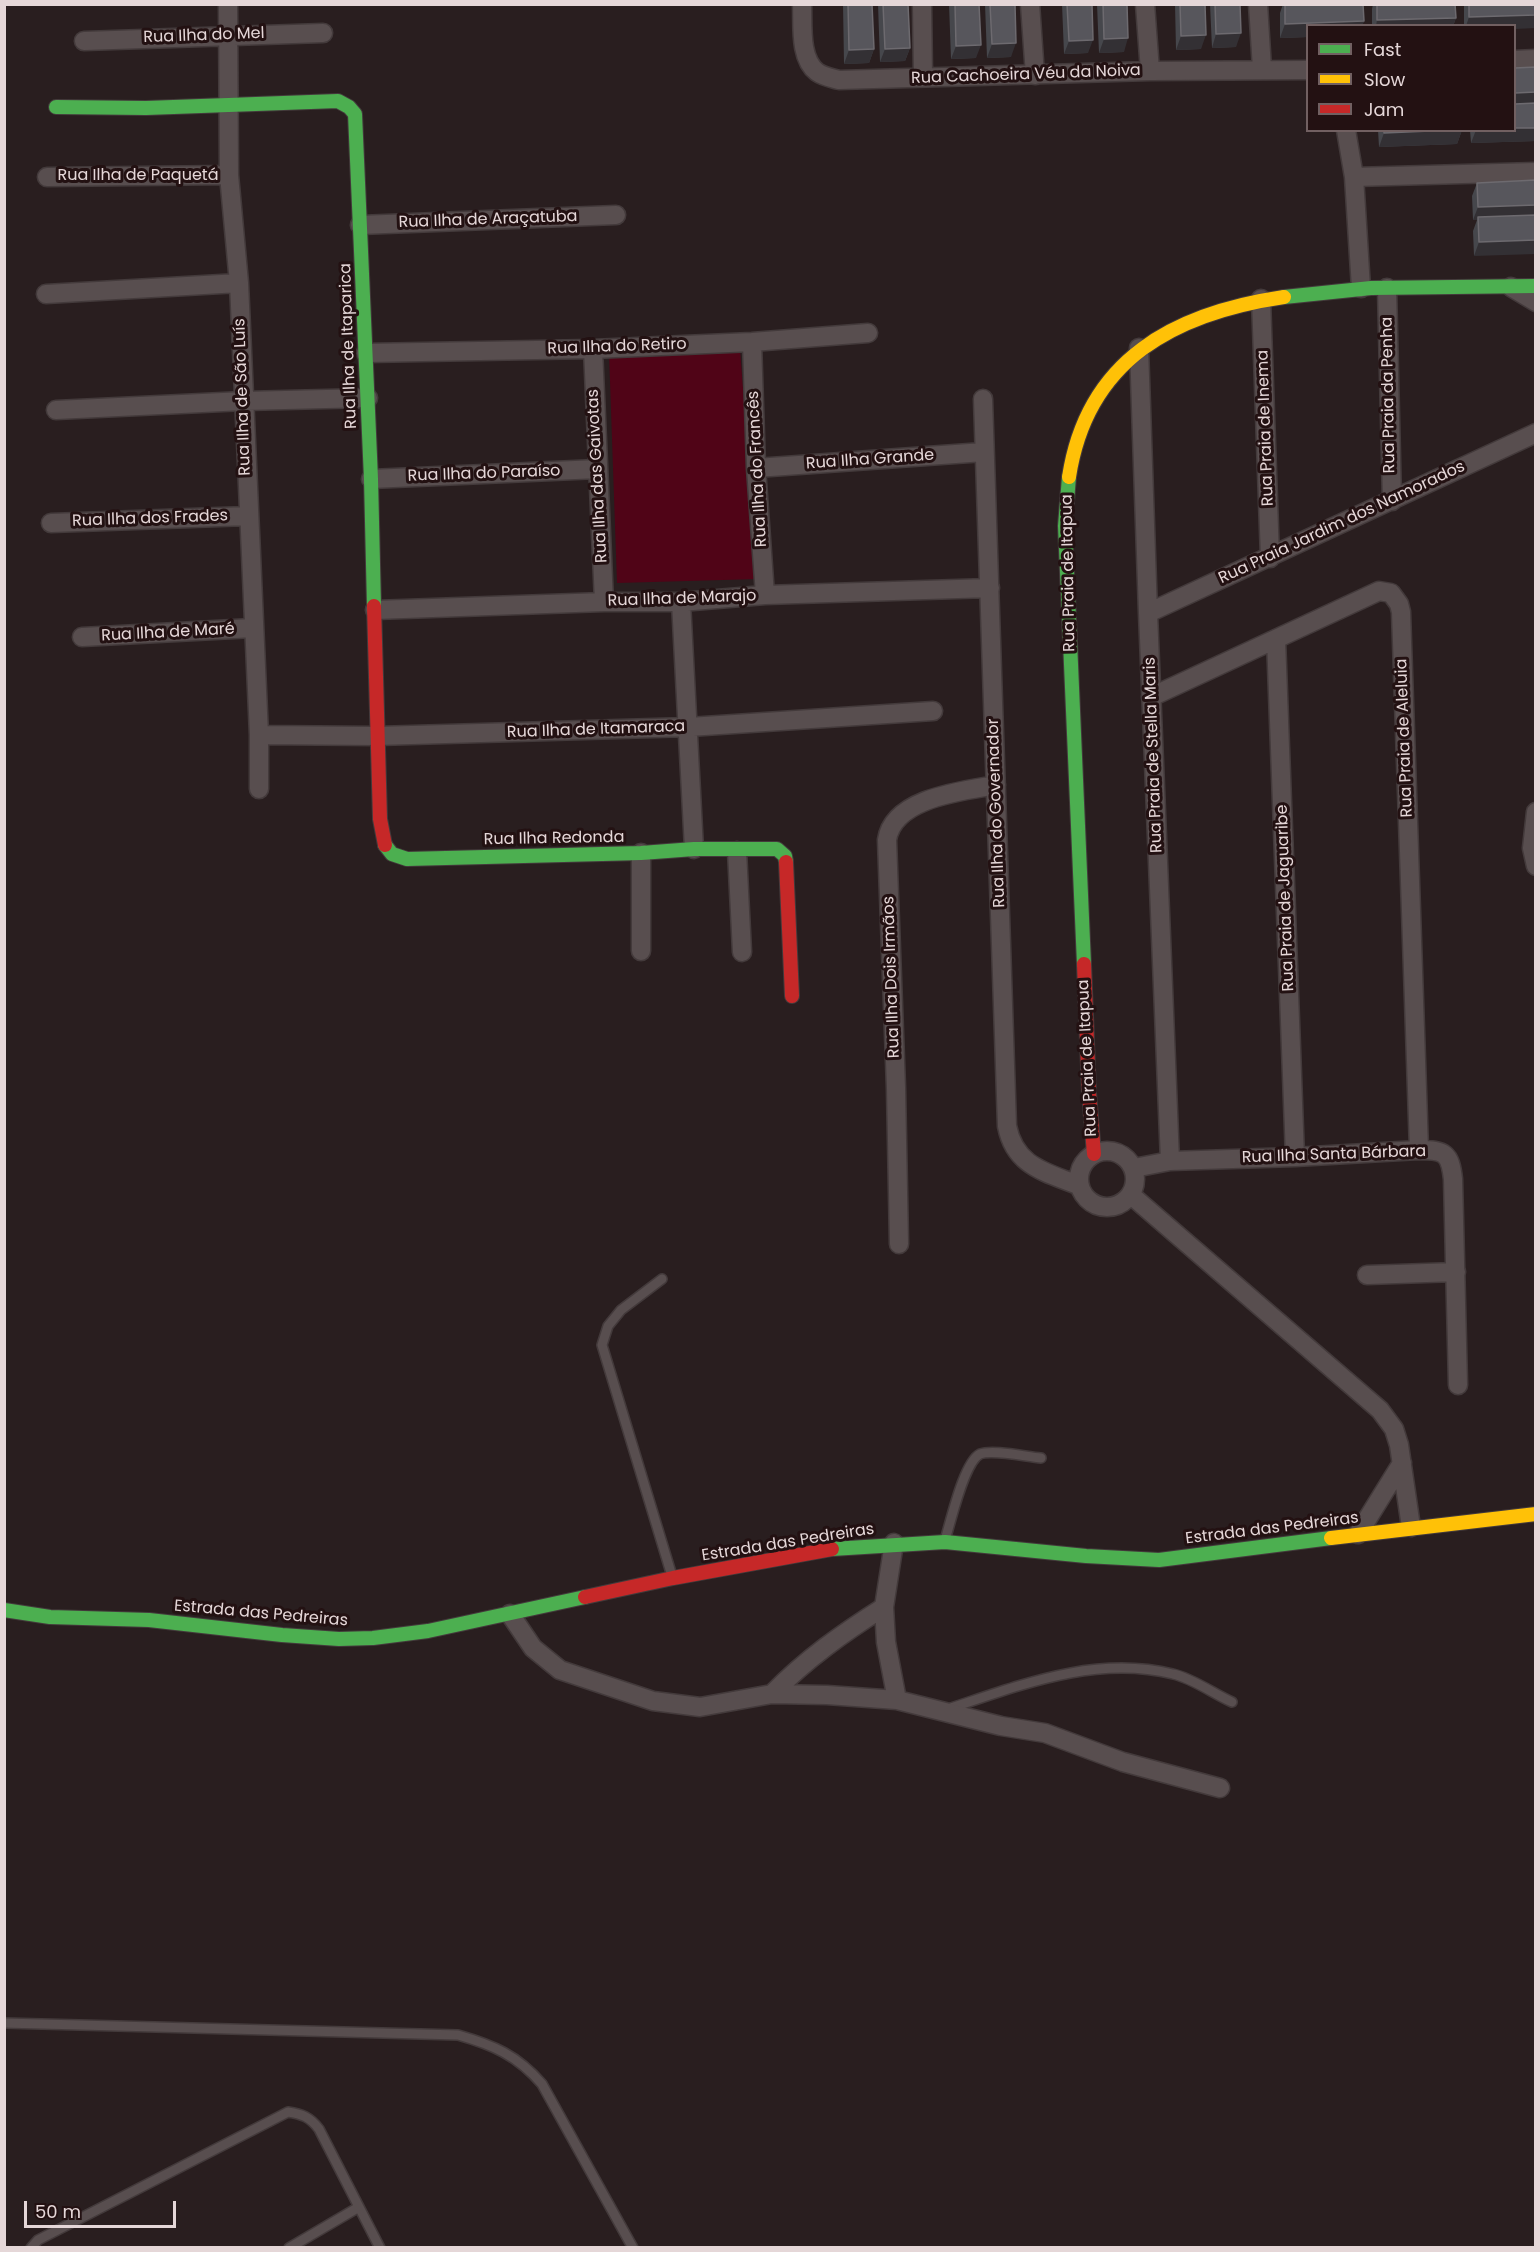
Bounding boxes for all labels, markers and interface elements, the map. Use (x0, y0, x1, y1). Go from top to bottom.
street label: Rua Ilha do Mel (143, 24, 265, 48)
legend (1306, 24, 1516, 132)
text: Fast (1364, 37, 1401, 62)
street label: Rua Cachoeira Véu da Noiva (911, 61, 1141, 89)
text: Slow (1364, 67, 1405, 92)
text: Jam (1364, 97, 1404, 122)
street label: Rua Ilha de Paquetá (58, 166, 218, 186)
street label: Rua Ilha de Araçatuba (398, 207, 578, 233)
street label: Rua Ilha de Itaparica (337, 263, 361, 429)
street label: Rua Praia da Penha (1378, 317, 1400, 473)
street label: Rua Ilha de São Luís (231, 318, 255, 476)
street label: Rua Ilha do Retiro (547, 335, 687, 359)
street label: Rua Praia de Inema (1254, 349, 1278, 507)
street label: Rua Ilha das Gaivotas (584, 389, 612, 563)
street label: Rua Ilha do Francês (744, 390, 772, 548)
street label: Rua Ilha Grande (805, 446, 935, 474)
street label: Rua Praia Jardim dos Namorados (1216, 457, 1468, 589)
street label: Rua Ilha do Paraíso (407, 462, 561, 486)
street label: Rua Praia de Itapua (1058, 494, 1080, 652)
street label: Rua Ilha dos Frades (72, 507, 228, 531)
street label: Rua Ilha de Marajo (607, 587, 757, 611)
street label: Rua Ilha de Maré (101, 620, 235, 646)
street label: Rua Praia de Stella Maris (1141, 657, 1167, 853)
street label: Rua Praia de Aleluia (1393, 658, 1417, 818)
street label: Rua Ilha de Itamaraca (506, 717, 686, 743)
street label: Rua Ilha do Governador (984, 718, 1010, 908)
street label: Rua Praia de Jaguaribe (1273, 804, 1299, 992)
street label: Rua Ilha Redonda (483, 828, 625, 850)
street label: Rua Ilha Dois Irmãos (880, 896, 904, 1058)
street label: Rua Praia de Itapua (1074, 979, 1102, 1137)
street label: Rua Ilha Santa Bárbara (1241, 1142, 1427, 1168)
street label: Estrada das Pedreiras (1184, 1509, 1360, 1549)
street label: Estrada das Pedreiras (700, 1520, 876, 1566)
street label: Estrada das Pedreiras (173, 1597, 349, 1631)
scale bar (27, 2189, 178, 2227)
text: 50 m (35, 2199, 81, 2224)

